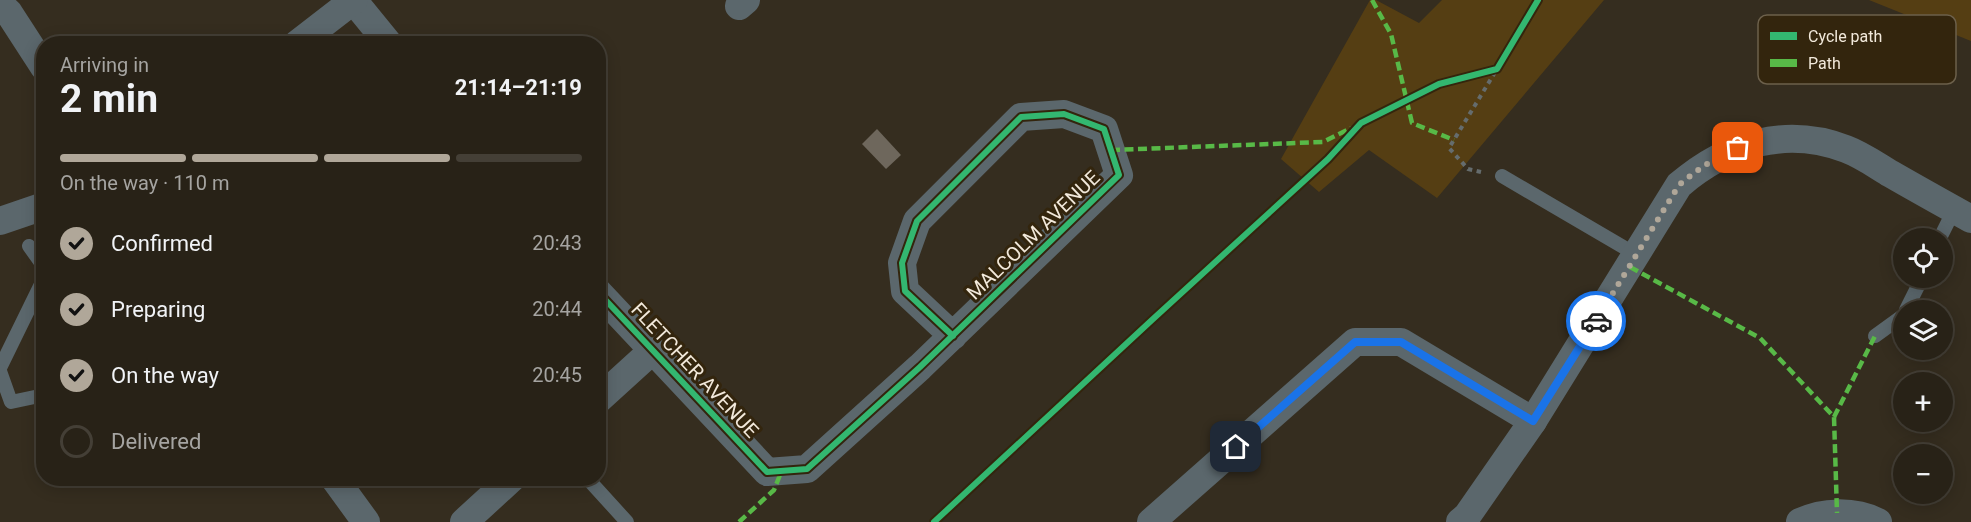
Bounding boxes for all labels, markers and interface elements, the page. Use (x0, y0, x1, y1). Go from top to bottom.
legend (1758, 15, 1956, 84)
text: Cycle path (1808, 27, 1882, 46)
text: Arriving in (60, 53, 149, 77)
text: Path (1808, 54, 1841, 73)
text: 21:14–21:19 (455, 75, 582, 100)
text: 2 min (60, 76, 158, 122)
pin (1712, 122, 1763, 173)
icon: bag (1721, 131, 1754, 164)
street label: MALCOLM AVENUE (961, 165, 1105, 305)
text: On the way · 110 m (60, 171, 229, 195)
icon: check (60, 227, 93, 260)
map controls (1893, 228, 1953, 504)
button: locate (1893, 228, 1953, 288)
text: Confirmed (111, 231, 213, 256)
text: 20:43 (532, 231, 582, 255)
courier (1566, 291, 1626, 351)
icon: check (60, 293, 93, 326)
text: Preparing (111, 297, 205, 322)
text: 20:44 (532, 297, 582, 321)
street label: FLETCHER AVENUE (626, 297, 764, 443)
button: layers (1893, 300, 1953, 360)
icon: car (1580, 305, 1613, 338)
icon: check (60, 359, 93, 392)
text: On the way (111, 363, 219, 388)
text: 20:45 (532, 363, 582, 387)
button: + (1893, 372, 1953, 432)
pin (1210, 421, 1261, 472)
text: Delivered (111, 429, 201, 454)
icon: home (1219, 430, 1252, 463)
button: − (1893, 444, 1953, 504)

